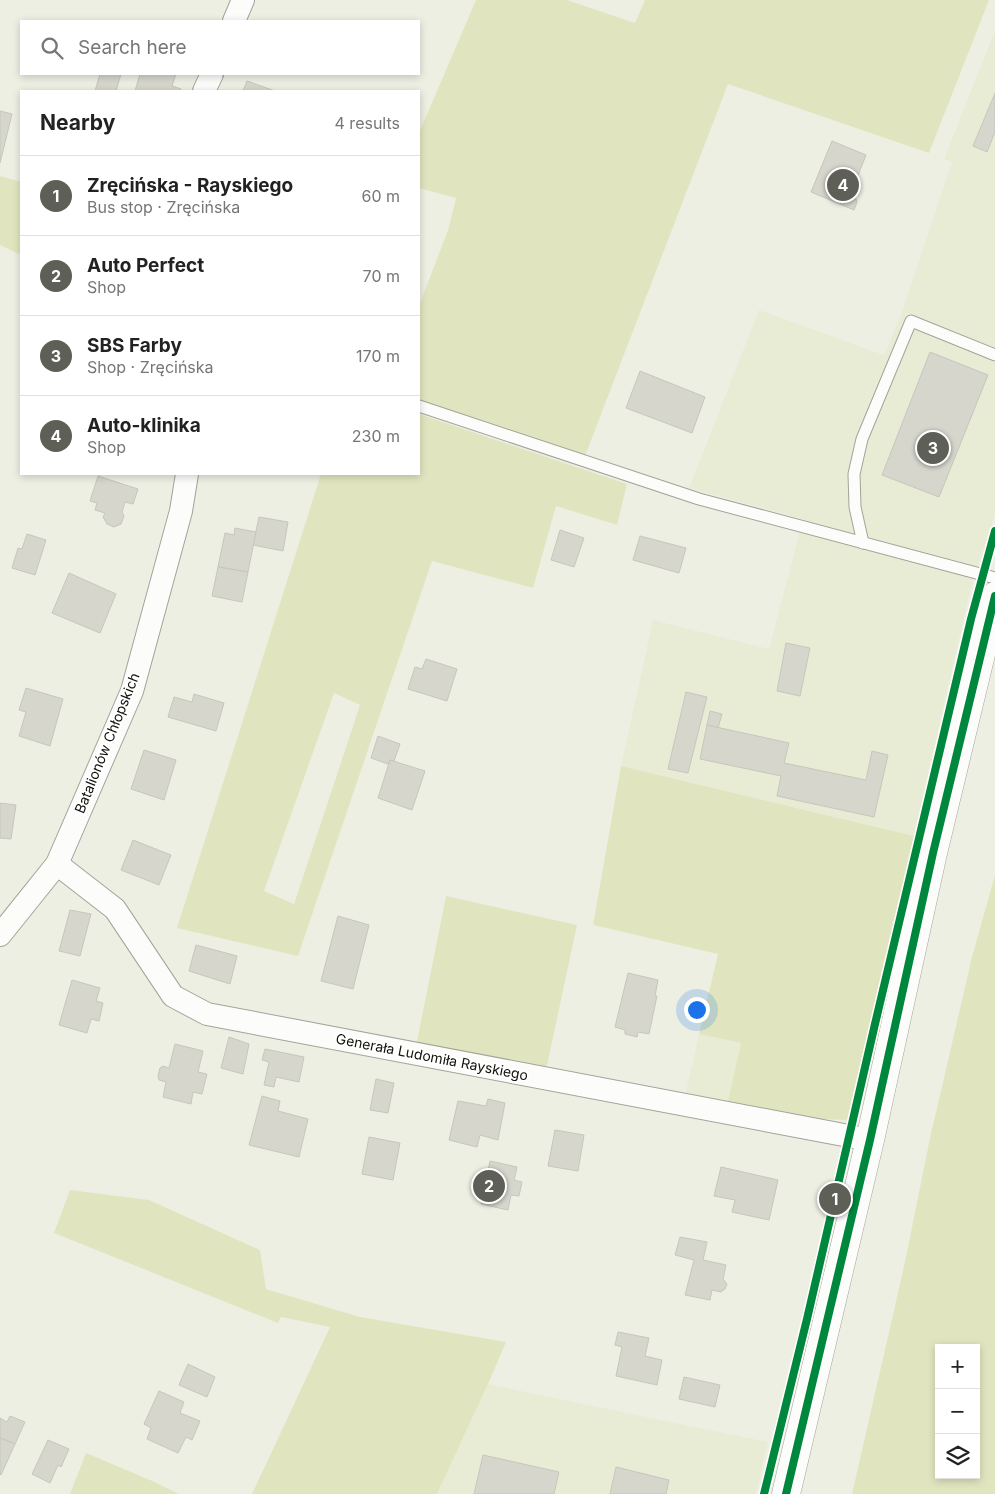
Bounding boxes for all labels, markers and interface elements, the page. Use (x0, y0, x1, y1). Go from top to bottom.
search box (20, 20, 420, 75)
icon: search (38, 34, 66, 62)
text: Search here (78, 36, 187, 59)
text: Nearby (40, 110, 115, 135)
text: 4 results (335, 113, 400, 133)
pin: 4 (827, 166, 859, 204)
text: Zręcińska - Rayskiego (87, 174, 293, 197)
text: 1 (53, 186, 59, 206)
text: 60 m (361, 186, 400, 206)
text: Bus stop · Zręcińska (87, 197, 240, 217)
text: Auto Perfect (87, 254, 204, 277)
text: 2 (51, 266, 61, 286)
text: 70 m (363, 266, 400, 286)
text: Shop (87, 277, 126, 297)
text: SBS Farby (87, 334, 182, 357)
text: 3 (51, 346, 61, 366)
text: 170 m (356, 346, 400, 366)
text: Shop · Zręcińska (87, 357, 214, 377)
text: Auto-klinika (87, 414, 201, 437)
text: 4 (51, 426, 61, 446)
text: 230 m (352, 426, 400, 446)
pin: 3 (917, 429, 949, 467)
text: Shop (87, 437, 126, 457)
street label: Batalionów Chłopskich (71, 670, 143, 816)
your location (684, 997, 710, 1023)
street label: Generała Ludomiła Rayskiego (335, 1030, 530, 1084)
pin: 2 (473, 1167, 505, 1205)
pin: 1 (819, 1180, 851, 1218)
map controls (935, 1344, 980, 1479)
button: + (935, 1344, 980, 1389)
button: − (935, 1389, 980, 1434)
button: layers (935, 1434, 980, 1479)

